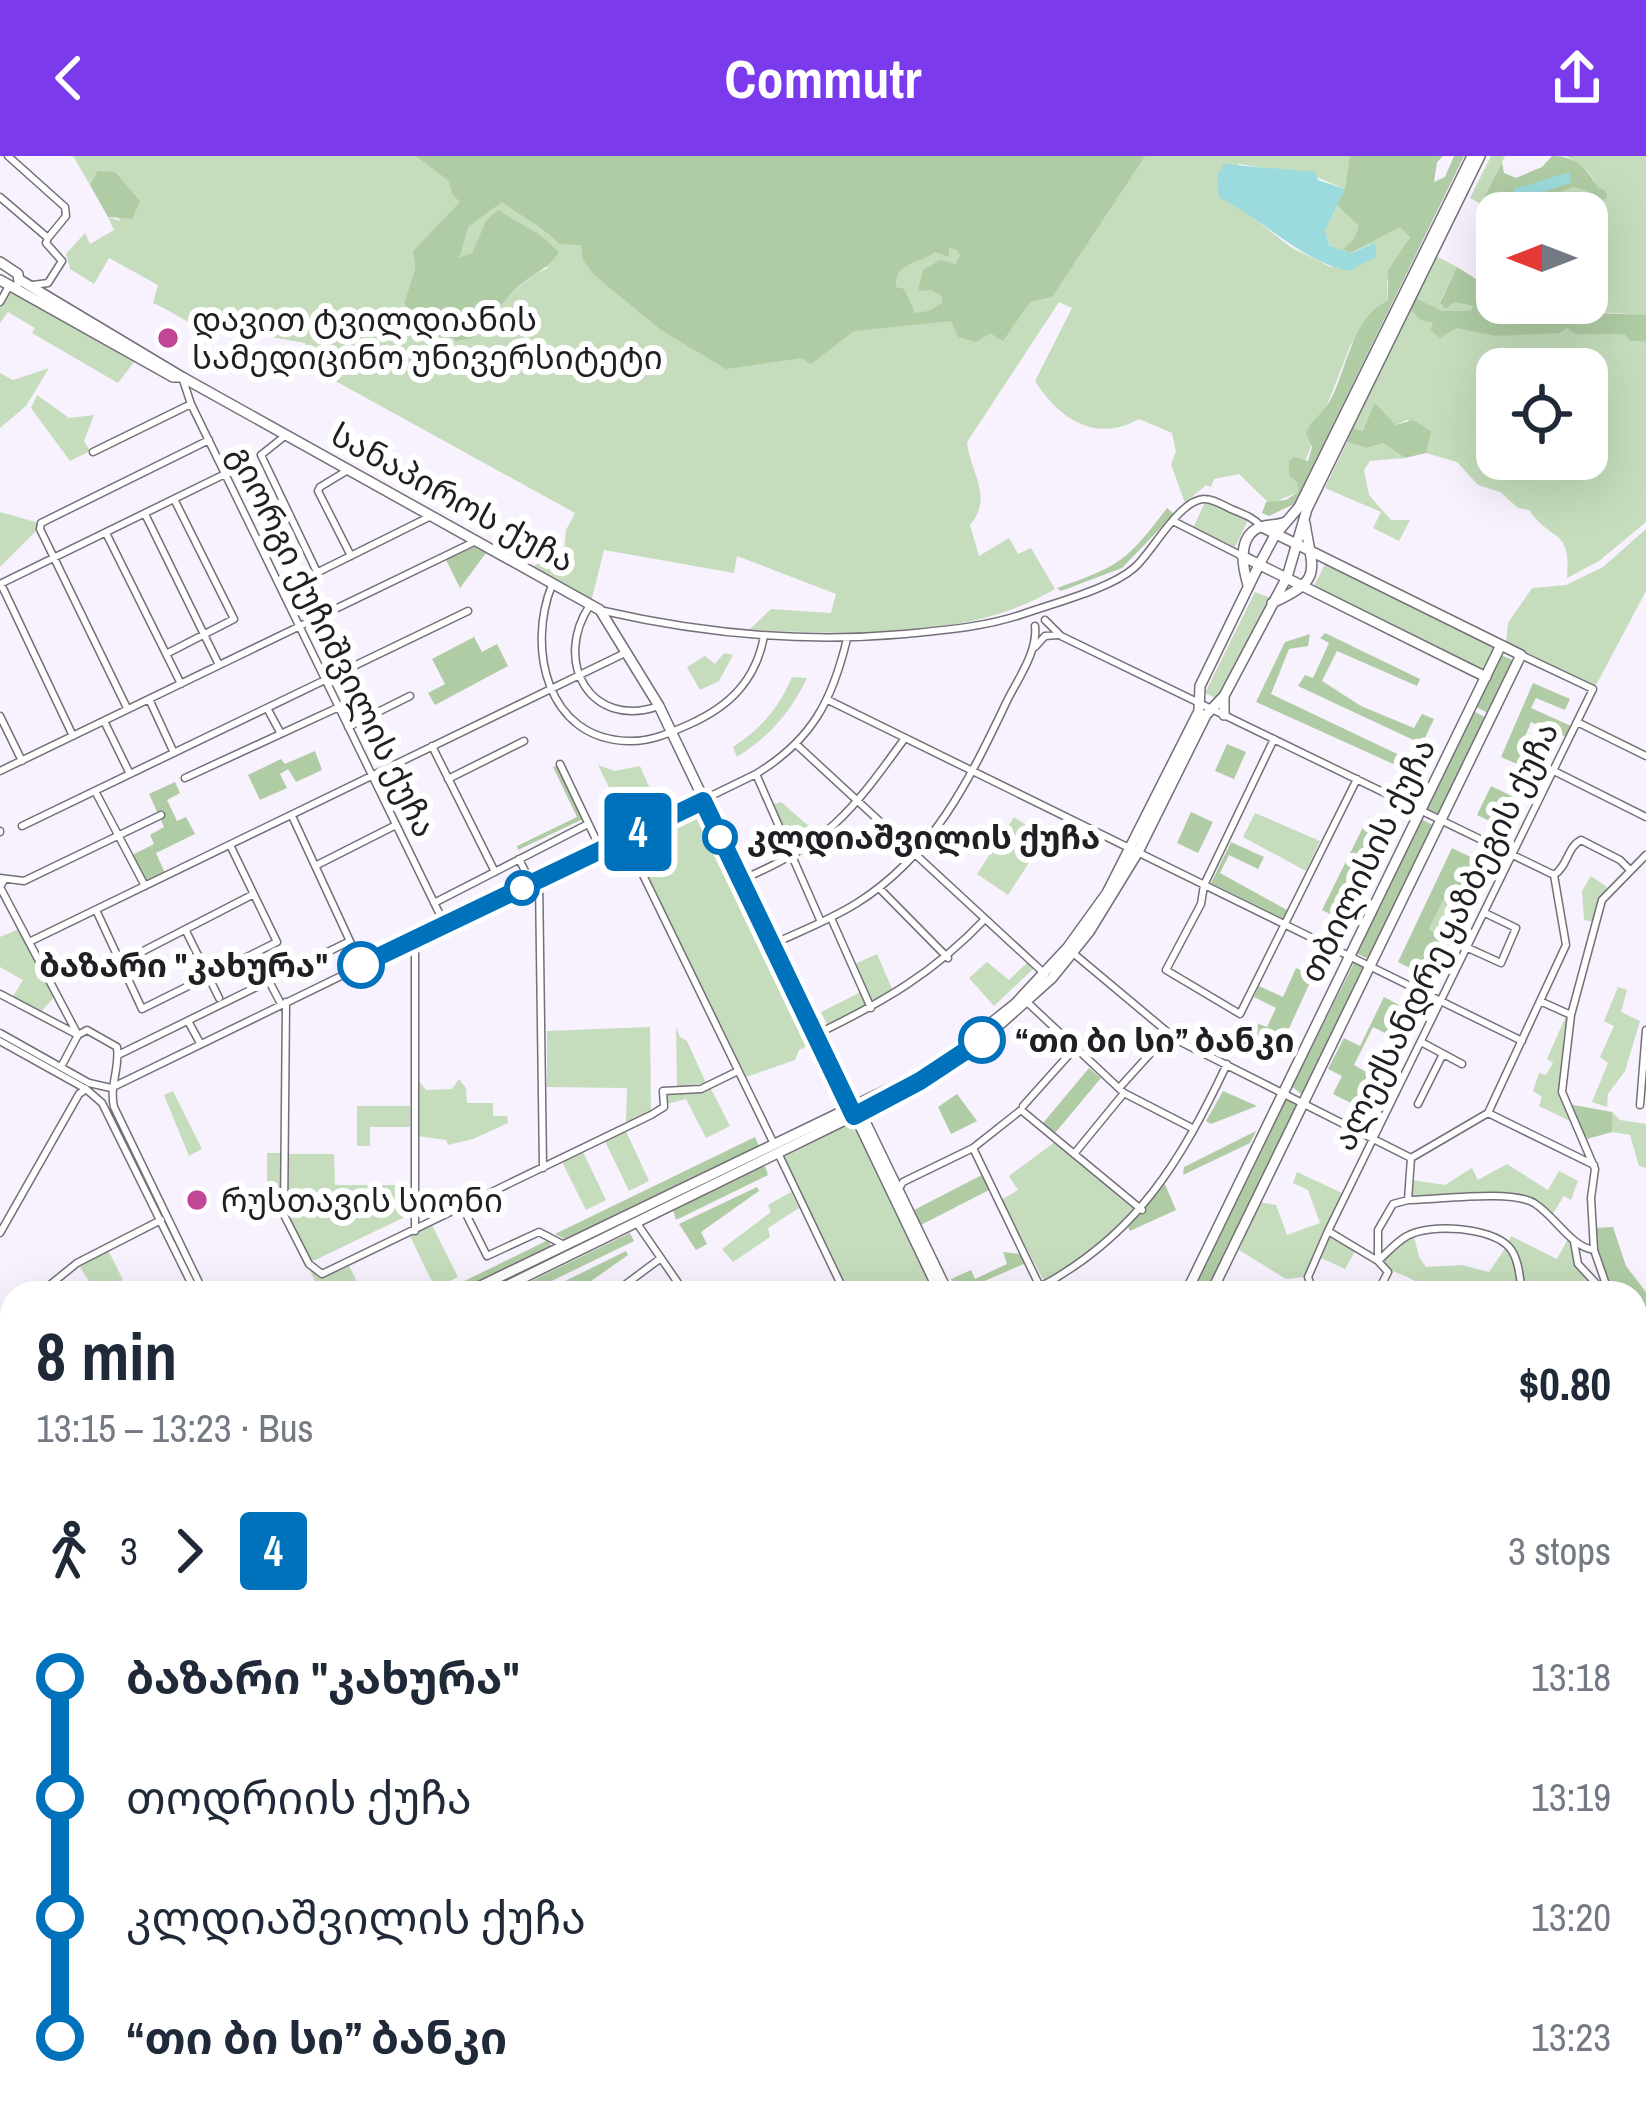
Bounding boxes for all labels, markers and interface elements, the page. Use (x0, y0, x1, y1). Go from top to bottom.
text: Commutr (725, 42, 921, 115)
icon: back (36, 45, 102, 111)
icon: share (1544, 45, 1610, 111)
north arrow (1476, 192, 1608, 324)
map controls (1476, 192, 1608, 480)
place label: დავით ტვილდიანის სამედიცინო უნივერსიტეტი (192, 297, 663, 379)
marker: დავით ტვილდიანის სამედიცინო უნივერსიტეტი (155, 325, 181, 351)
button: locate (1476, 348, 1608, 480)
street label: სანაპიროს ქუჩა (324, 412, 582, 582)
street label: გიორგი ქუჩიშვილის ქუჩა (219, 438, 447, 844)
street label: ალექსანდრე ყაზბეგის ქუჩა (1322, 714, 1568, 1158)
street label: თბილისის ქუჩა (1289, 731, 1445, 989)
line badge: 4 (599, 793, 677, 871)
text: 4 (628, 804, 648, 860)
place label: კლდიაშვილის ქუჩა (747, 815, 1100, 859)
marker: კლდიაშვილის ქუჩა (704, 821, 736, 853)
unlabelled marker (506, 872, 538, 904)
place label: ბაზარი "კახურა" (39, 943, 328, 987)
marker: ბაზარი "კახურა" (339, 943, 383, 987)
marker: “თი ბი სი” ბანკი (960, 1018, 1004, 1062)
place label: “თი ბი სი” ბანკი (1015, 1018, 1295, 1062)
place label: რუსთავის სიონი (221, 1178, 503, 1222)
marker: რუსთავის სიონი (184, 1187, 210, 1213)
text: 8 min (36, 1312, 177, 1401)
text: $0.80 (1519, 1353, 1611, 1414)
text: 13:15 – 13:23 · Bus (36, 1402, 313, 1454)
icon: walk (36, 1518, 102, 1584)
icon: forward (156, 1518, 222, 1584)
text: 4 (264, 1523, 283, 1579)
text: 3 (120, 1525, 138, 1577)
text: 3 stops (1508, 1525, 1611, 1577)
text: ბაზარი "კახურა" (126, 1647, 520, 1708)
text: 13:18 (1531, 1651, 1611, 1703)
text: თოდრიის ქუჩა (126, 1767, 472, 1828)
text: 13:19 (1531, 1771, 1611, 1823)
text: კლდიაშვილის ქუჩა (126, 1887, 586, 1948)
text: 13:20 (1531, 1891, 1611, 1943)
text: “თი ბი სი” ბანკი (126, 2007, 507, 2068)
text: 13:23 (1531, 2011, 1611, 2063)

